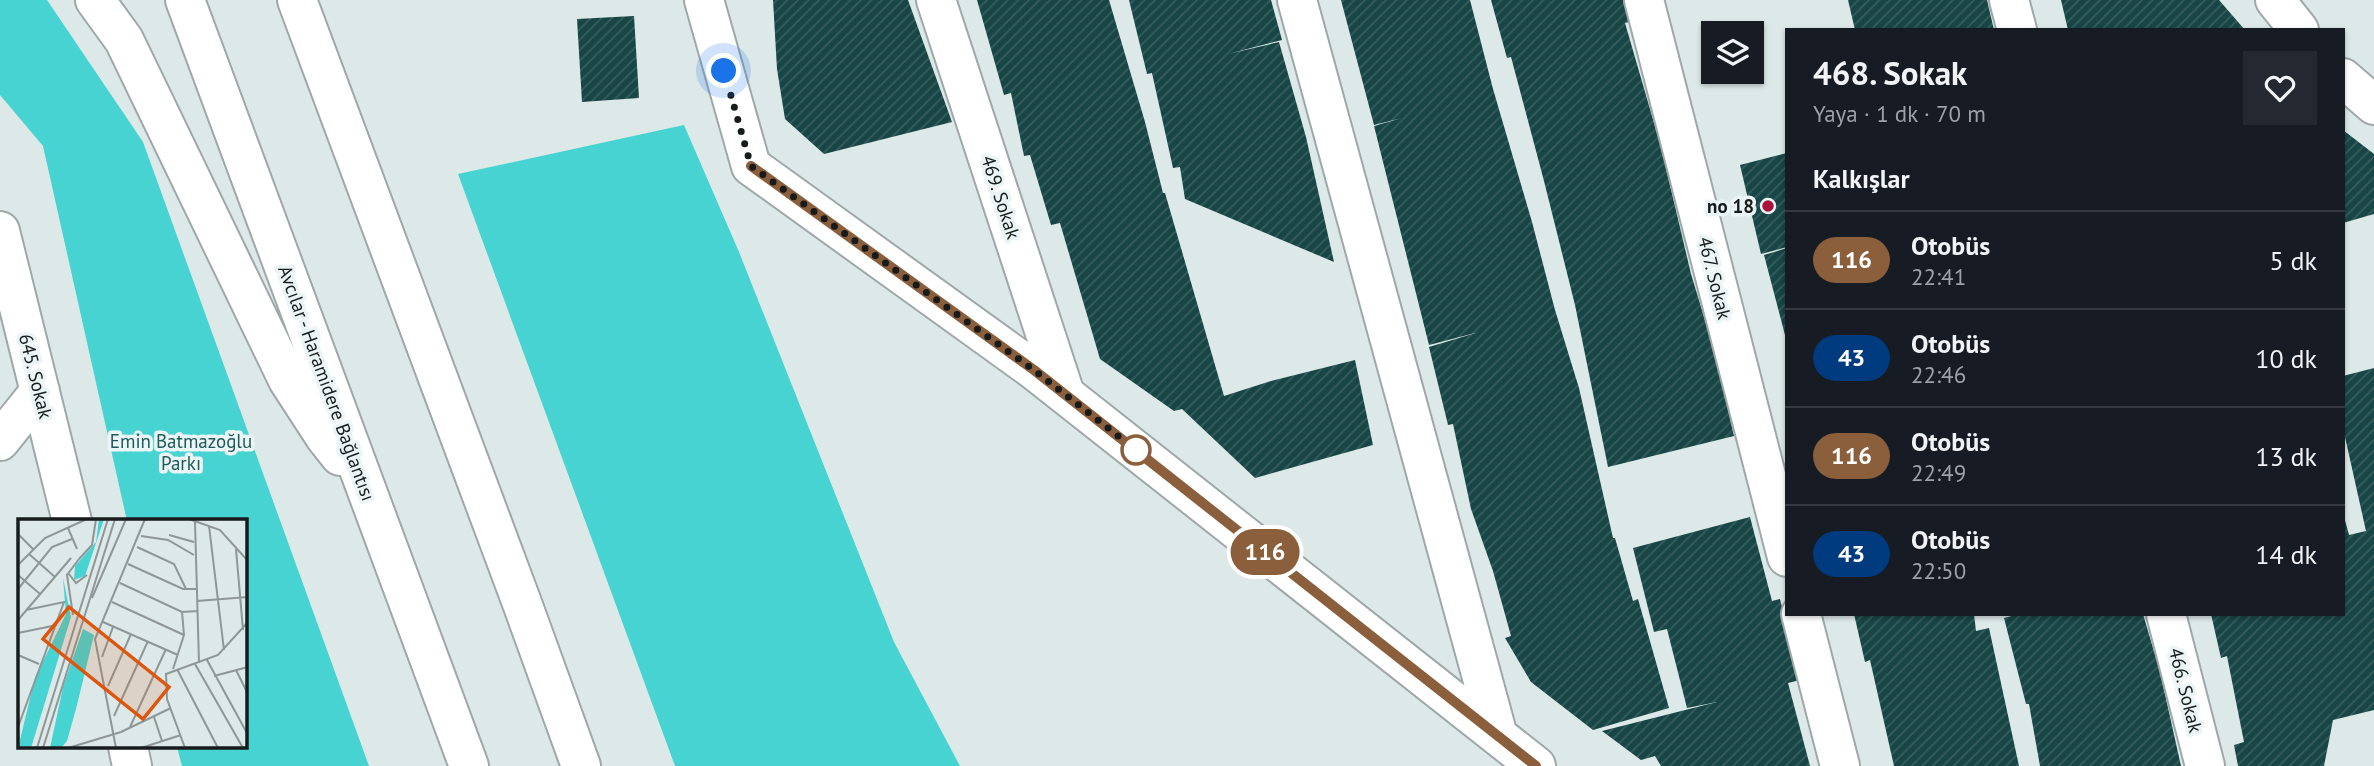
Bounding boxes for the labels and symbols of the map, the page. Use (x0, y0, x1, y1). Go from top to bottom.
your location (706, 53, 741, 88)
street label: 469. Sokak (976, 152, 1026, 242)
place label: no 18 (1707, 194, 1754, 218)
marker: no 18 (1760, 198, 1776, 214)
street label: 467. Sokak (1693, 234, 1737, 322)
street label: Avcılar - Haramidere Bağlantısı (273, 262, 381, 504)
street label: 645. Sokak (14, 331, 58, 421)
park label: Emin Batmazoğlu Parkı (110, 429, 252, 475)
unlabelled marker (1121, 435, 1151, 465)
inset map (18, 519, 247, 748)
line badge: 116 (1225, 529, 1305, 575)
street label: 466. Sokak (2164, 645, 2208, 735)

